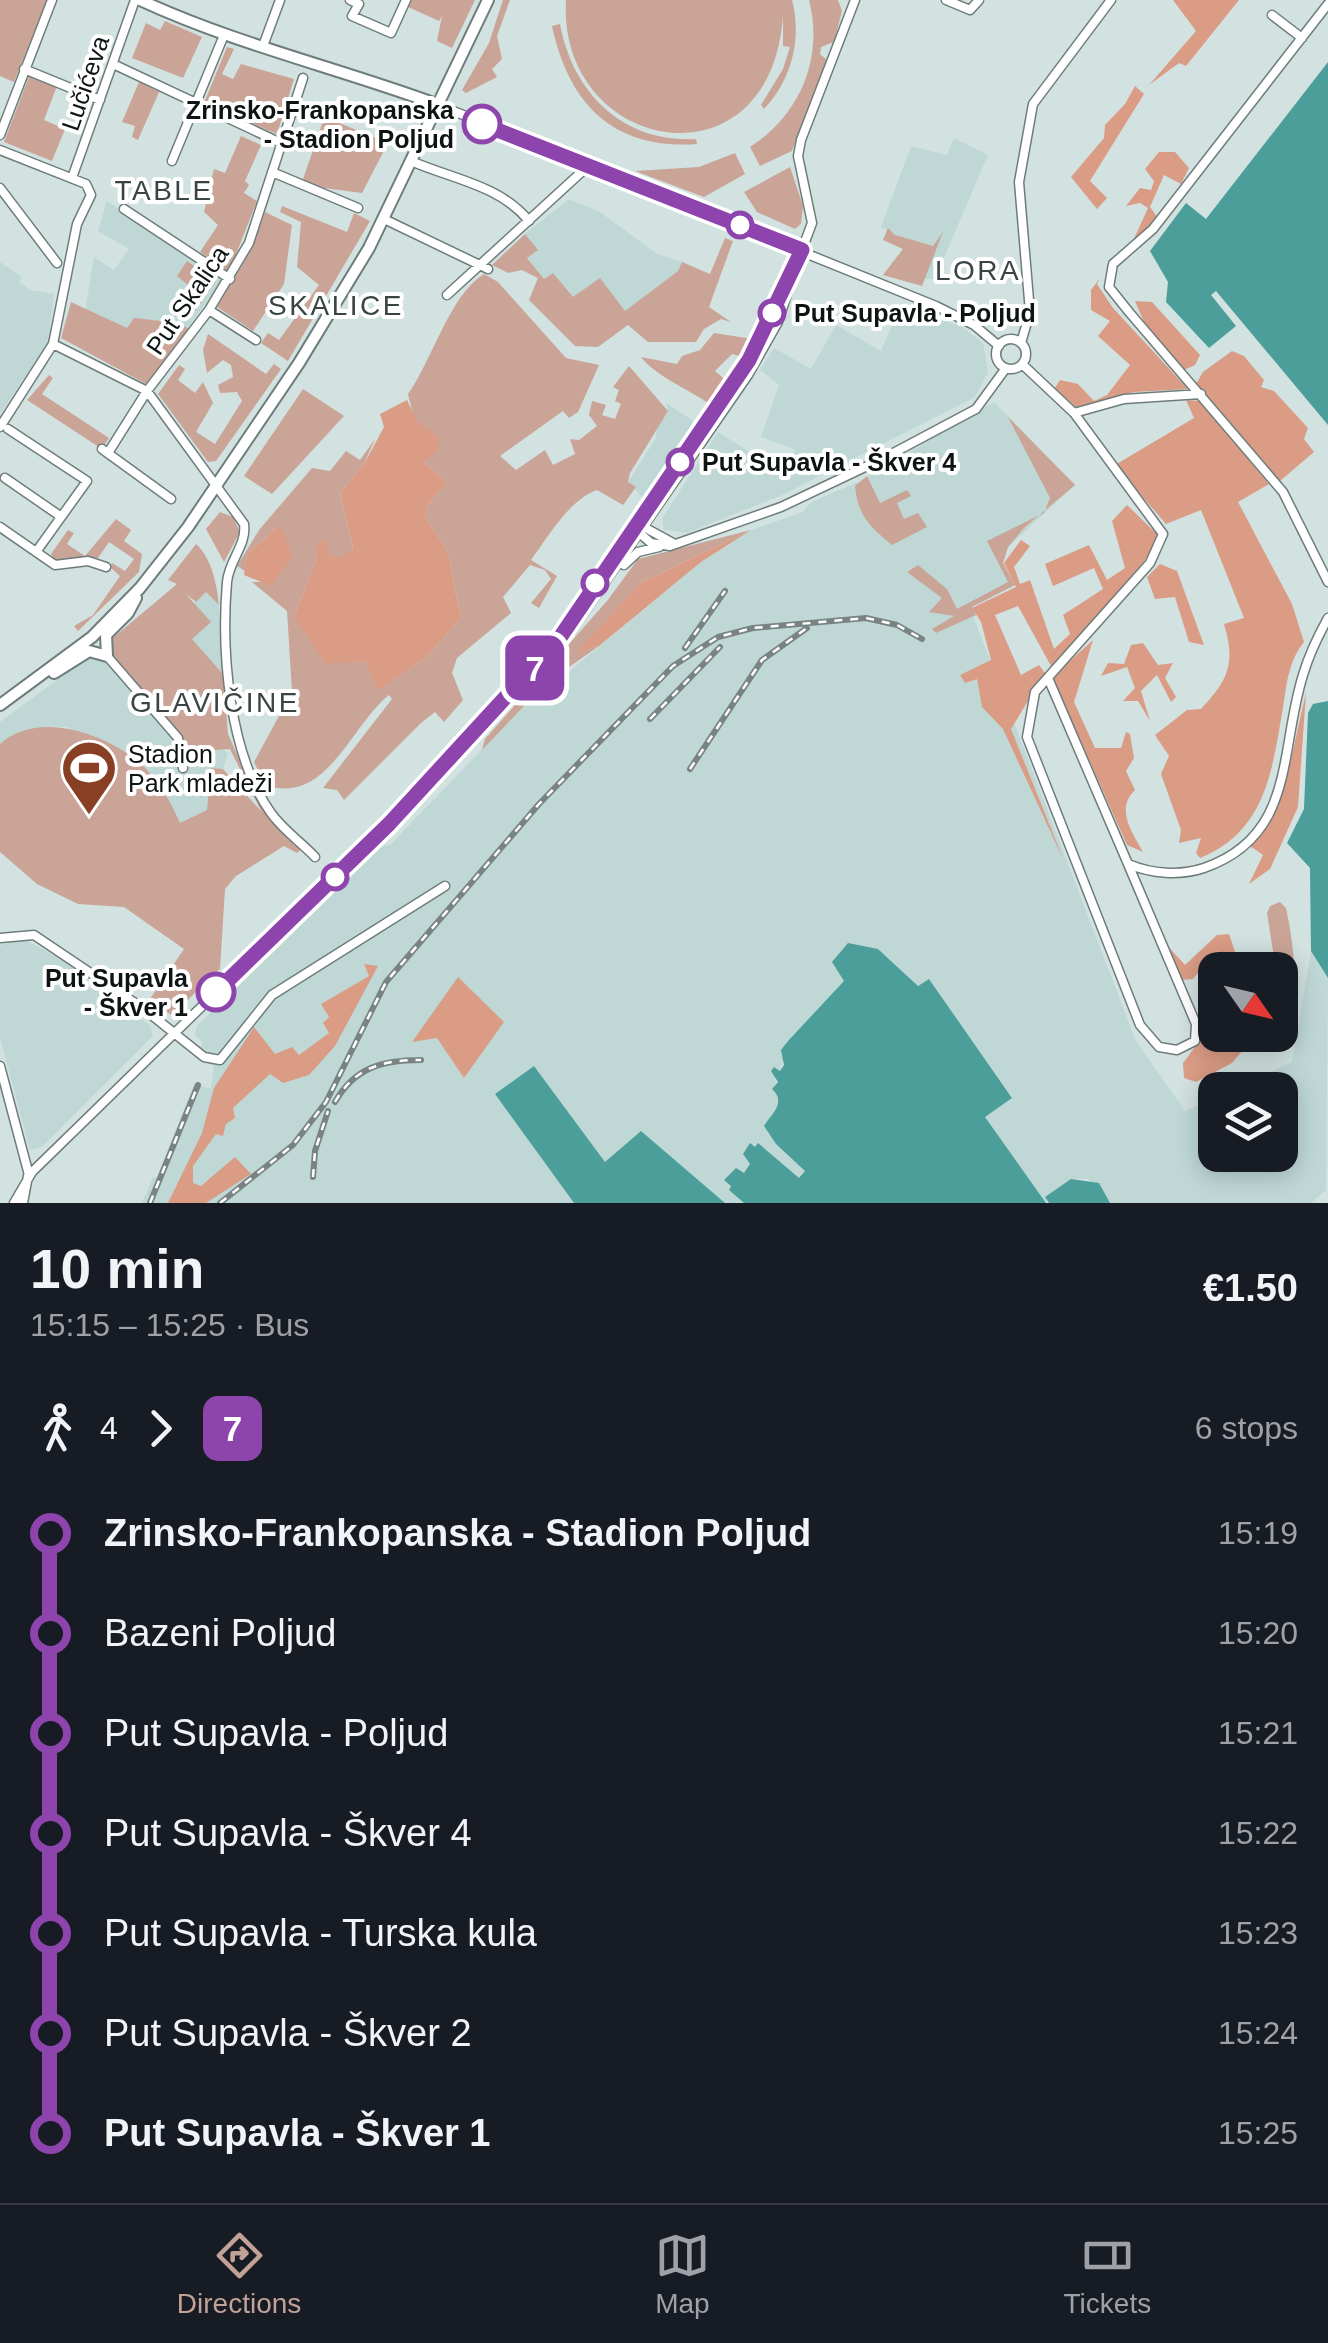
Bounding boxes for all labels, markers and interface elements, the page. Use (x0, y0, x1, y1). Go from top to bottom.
street label: Lučićeva (56, 32, 114, 134)
place label: Zrinsko-Frankopanska - Stadion Poljud (186, 96, 455, 153)
marker: Zrinsko-Frankopanska - Stadion Poljud (463, 105, 501, 143)
district label: TABLE (114, 175, 214, 206)
unlabelled marker (727, 212, 753, 238)
street label: Put Skalica (140, 240, 234, 360)
district label: LORA (935, 255, 1021, 286)
district label: SKALICE (268, 290, 404, 321)
place label: Put Supavla - Poljud (794, 299, 1036, 327)
marker: Put Supavla - Poljud (759, 300, 785, 326)
place label: Put Supavla - Škver 4 (702, 447, 956, 476)
marker: Put Supavla - Škver 4 (667, 449, 693, 475)
unlabelled marker (582, 570, 608, 596)
line badge: 7 (502, 636, 568, 700)
text: 7 (525, 649, 545, 688)
district label: GLAVIČINE (130, 687, 300, 718)
sports icon: Stadion Park mladeži (59, 738, 119, 817)
place label: Stadion Park mladeži (128, 740, 273, 797)
unlabelled marker (322, 864, 348, 890)
north arrow (1198, 952, 1298, 1052)
map controls (1198, 952, 1298, 1172)
place label: Put Supavla - Škver 1 (45, 964, 189, 1021)
marker: Put Supavla - Škver 1 (197, 973, 235, 1011)
button: layers (1198, 1072, 1298, 1172)
text: 10 min (30, 1238, 204, 1300)
text: €1.50 (1203, 1267, 1298, 1309)
text: 15:15 – 15:25 · Bus (30, 1307, 309, 1343)
icon: walk (30, 1401, 85, 1456)
icon: forward (133, 1401, 188, 1456)
text: 7 (223, 1409, 242, 1448)
text: 4 (100, 1410, 118, 1446)
text: 6 stops (1195, 1410, 1298, 1446)
text: Zrinsko-Frankopanska - Stadion Poljud (104, 1512, 811, 1554)
text: 15:19 (1218, 1515, 1298, 1551)
text: Bazeni Poljud (104, 1612, 336, 1654)
text: 15:20 (1218, 1615, 1298, 1651)
text: Put Supavla - Poljud (104, 1712, 448, 1754)
text: 15:21 (1218, 1715, 1298, 1751)
text: Put Supavla - Škver 4 (104, 1812, 472, 1854)
text: 15:22 (1218, 1815, 1298, 1851)
text: Put Supavla - Turska kula (104, 1912, 537, 1954)
text: 15:23 (1218, 1915, 1298, 1951)
text: Put Supavla - Škver 2 (104, 2012, 472, 2054)
text: 15:24 (1218, 2015, 1298, 2051)
text: Put Supavla - Škver 1 (104, 2112, 491, 2154)
text: 15:25 (1218, 2115, 1298, 2151)
tab: Directions (177, 2228, 301, 2320)
tab: Map (655, 2228, 710, 2320)
tab: Tickets (1064, 2228, 1151, 2320)

